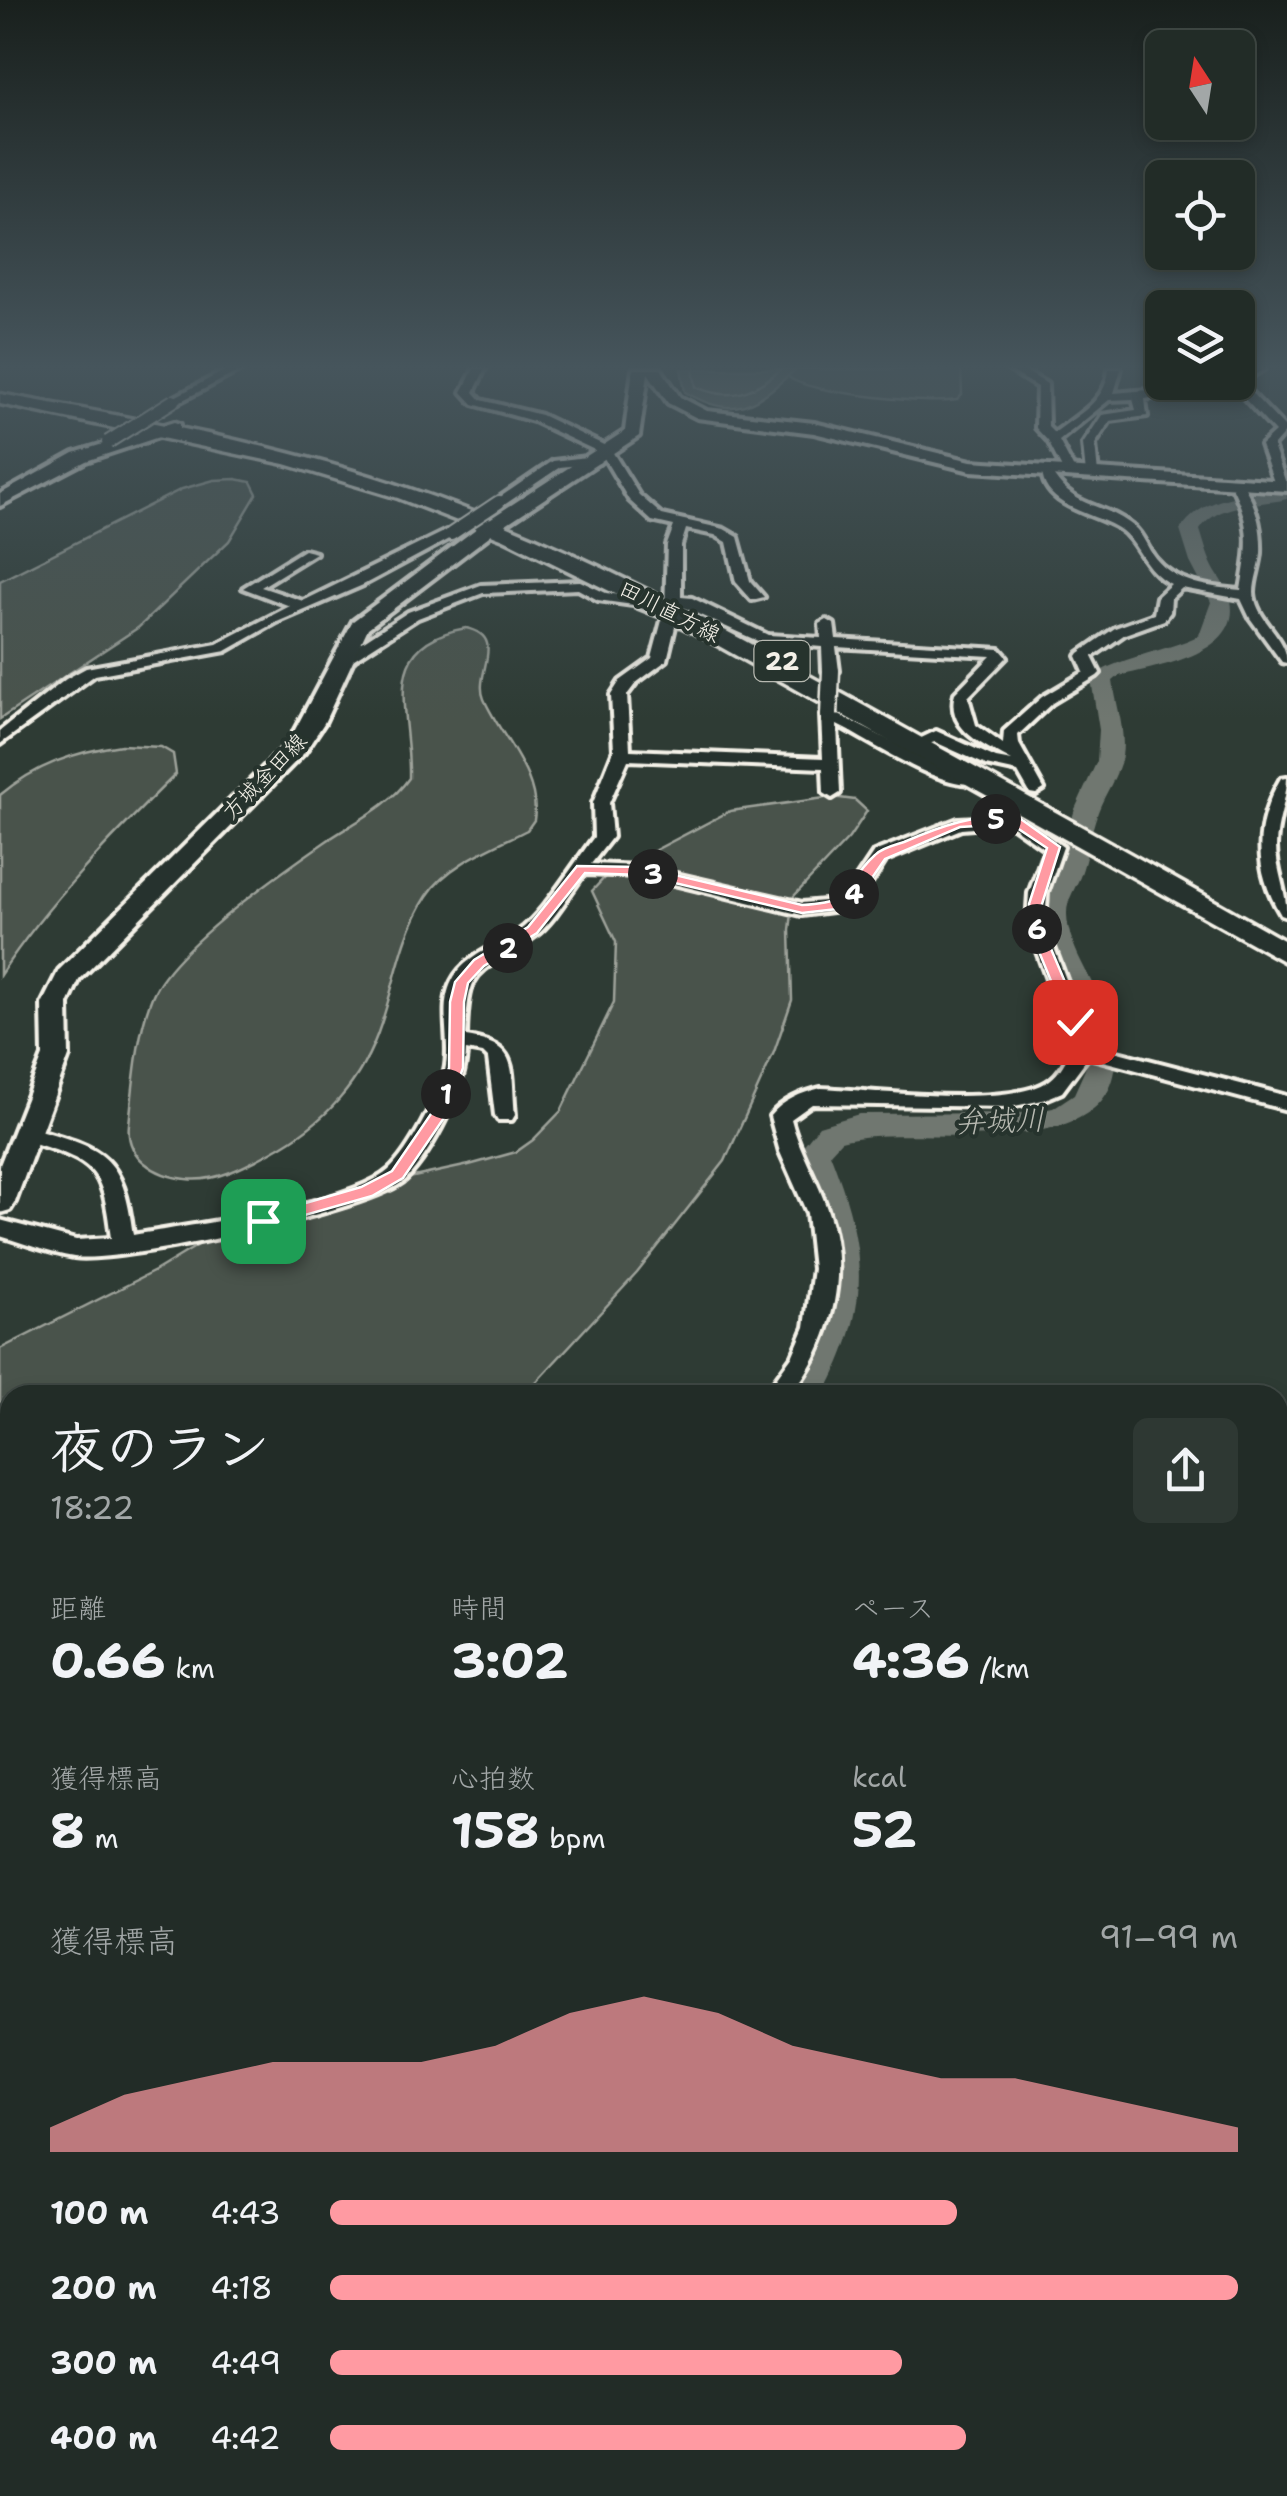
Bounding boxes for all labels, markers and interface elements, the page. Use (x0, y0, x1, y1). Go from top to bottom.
north arrow (1145, 30, 1255, 140)
map controls (1145, 30, 1255, 400)
button: locate (1145, 160, 1255, 270)
button: layers (1145, 290, 1255, 400)
street label: 田川直方線 (614, 574, 725, 649)
road number: 22 (754, 641, 810, 681)
street label: 方城金田線 (216, 727, 313, 826)
pin: 5 (971, 794, 1021, 844)
text: 5 (987, 800, 1005, 838)
pin: 3 (628, 849, 678, 899)
text: 3 (643, 855, 663, 893)
pin: 4 (829, 869, 879, 919)
text: 4 (844, 875, 864, 913)
pin: 6 (1012, 904, 1062, 954)
text: 6 (1027, 910, 1047, 948)
pin: 2 (483, 923, 533, 973)
text: 2 (498, 929, 518, 967)
pin (1033, 980, 1118, 1065)
icon: check (1048, 995, 1103, 1050)
pin: 1 (421, 1069, 471, 1119)
text: 1 (440, 1075, 452, 1113)
water label: 弁城川 (954, 1098, 1046, 1143)
pin (221, 1179, 306, 1264)
icon: arrive (236, 1194, 291, 1249)
text: 夜のラン (50, 1411, 270, 1485)
button: share (1133, 1418, 1238, 1523)
text: 18:22 (50, 1486, 134, 1529)
text: 距離 (50, 1589, 106, 1627)
text: 時間 (451, 1589, 507, 1627)
text: ペース (852, 1589, 934, 1627)
text: 0.66 (50, 1627, 166, 1694)
text: 3:02 (451, 1627, 568, 1694)
text: 4:36 (852, 1627, 970, 1694)
text: km (166, 1649, 215, 1687)
text: /km (970, 1649, 1030, 1687)
text: kcal (852, 1758, 906, 1796)
text: 獲得標高 (50, 1759, 162, 1797)
text: 心拍数 (451, 1759, 535, 1797)
text: 52 (852, 1796, 917, 1863)
text: 8 (50, 1797, 85, 1864)
text: 158 (451, 1797, 540, 1864)
text: m (85, 1819, 119, 1857)
text: bpm (540, 1819, 606, 1857)
text: 91–99 m (1099, 1915, 1238, 1958)
text: 獲得標高 (50, 1919, 178, 1962)
text: 100 m (50, 2191, 149, 2234)
text: 4:43 (210, 2191, 281, 2234)
text: 200 m (50, 2266, 157, 2309)
text: 4:18 (210, 2266, 273, 2309)
text: 300 m (50, 2341, 157, 2384)
text: 4:49 (210, 2341, 281, 2384)
text: 400 m (50, 2416, 157, 2459)
text: 4:42 (210, 2416, 281, 2459)

